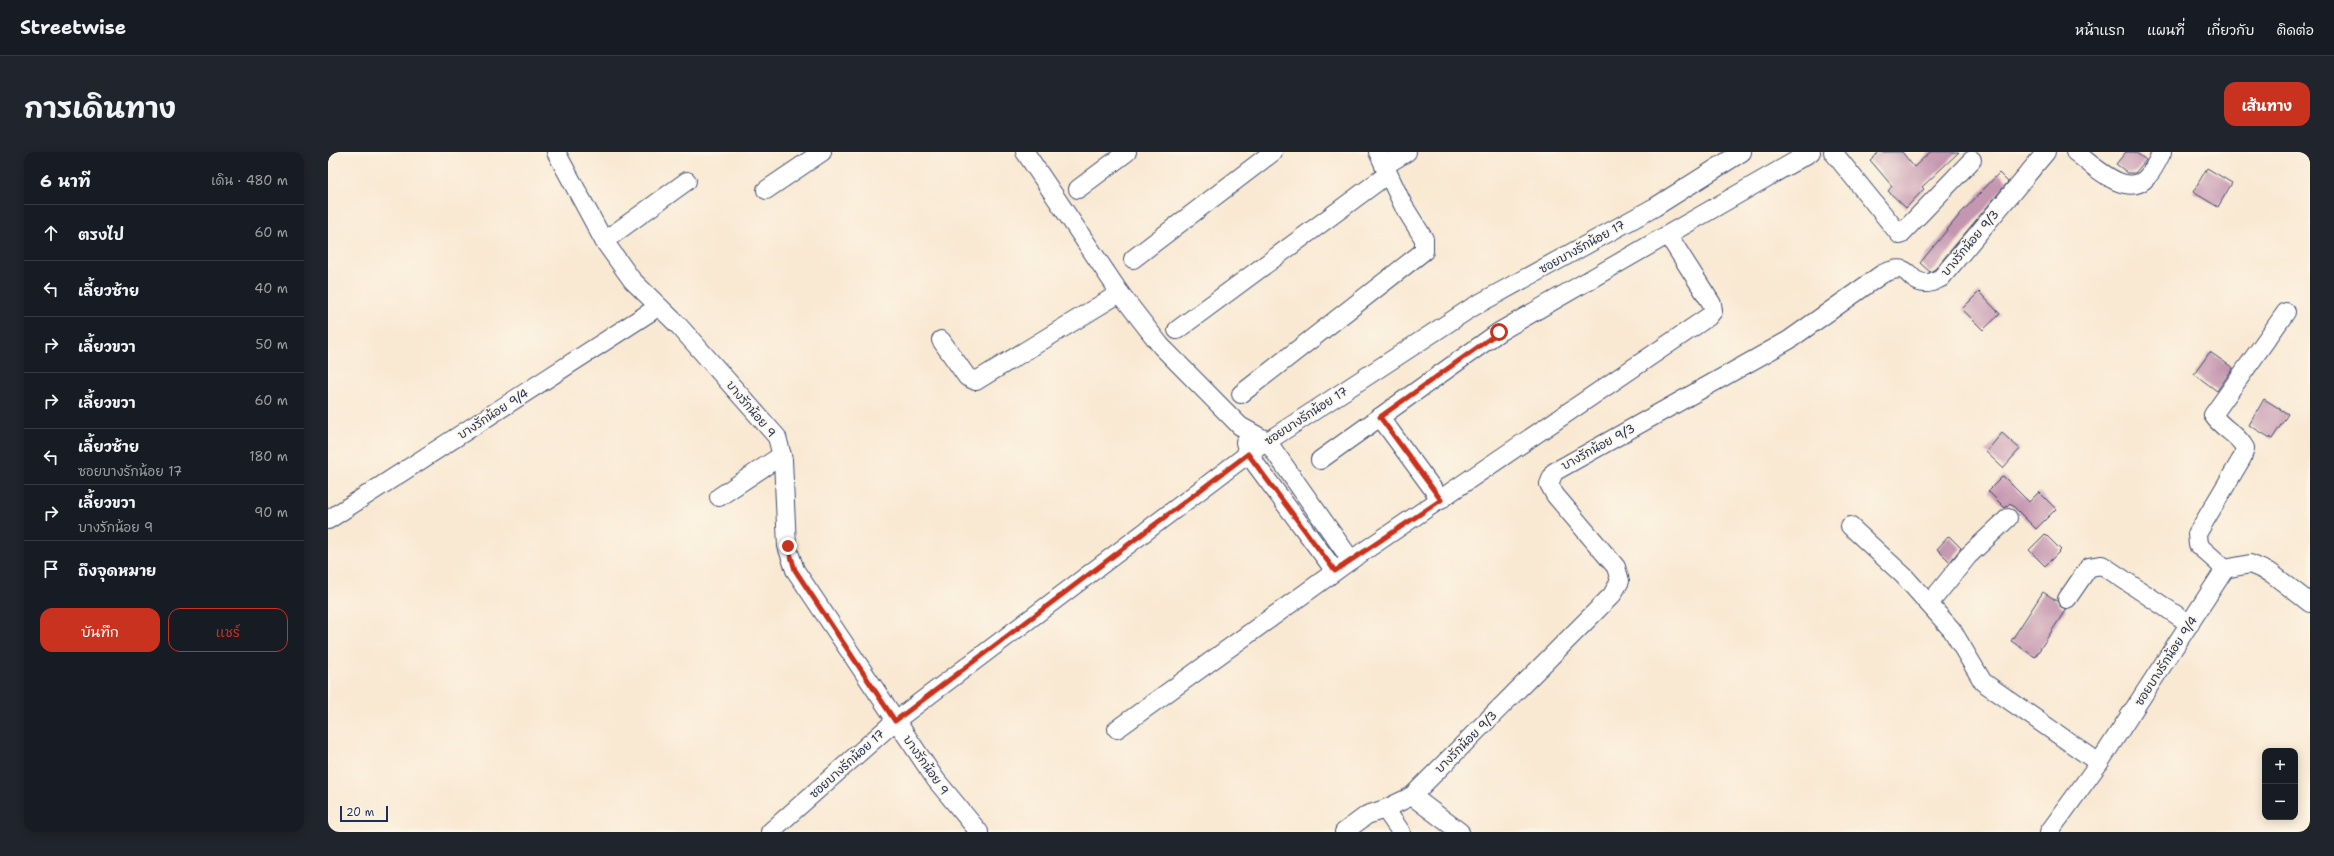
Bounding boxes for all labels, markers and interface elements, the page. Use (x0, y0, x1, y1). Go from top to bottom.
text: Streetwise (20, 15, 126, 40)
text: หน้าแรก (2075, 21, 2125, 39)
text: แผนที่ (2147, 21, 2185, 39)
text: เกี่ยวกับ (2207, 21, 2254, 39)
text: ติดต่อ (2276, 21, 2314, 39)
button: เส้นทาง (2224, 82, 2310, 126)
text: การเดินทาง (24, 89, 176, 127)
text: 6 นาที (40, 170, 91, 192)
text: เดิน · 480 m (211, 172, 288, 189)
street label: บางรักน้อย 9/3 (1938, 207, 2002, 279)
street label: ซอยบางรักน้อย 17 (1536, 217, 1628, 277)
icon: ahead (40, 222, 62, 244)
text: 60 m (255, 224, 288, 241)
text: ตรงไป (78, 225, 124, 245)
icon: left (40, 278, 62, 300)
text: 40 m (254, 280, 288, 297)
text: เลี้ยวซ้าย (78, 281, 139, 301)
route start (1490, 323, 1508, 341)
icon: right (40, 334, 62, 356)
text: 50 m (255, 336, 288, 353)
text: เลี้ยวขวา (78, 337, 136, 357)
street label: บางรักน้อย 9 (723, 377, 779, 441)
street label: ซอยบางรักน้อย 17 (1261, 383, 1351, 449)
street label: บางรักน้อย 9/4 (454, 385, 532, 443)
icon: right (40, 390, 62, 412)
text: 60 m (255, 392, 288, 409)
text: เลี้ยวขวา (78, 393, 136, 413)
street label: บางรักน้อย 9/3 (1558, 420, 1638, 474)
text: เลี้ยวซ้าย (78, 437, 139, 457)
icon: left (40, 446, 62, 468)
text: 180 m (249, 448, 288, 465)
text: ซอยบางรักน้อย 17 (78, 463, 182, 480)
text: เลี้ยวขวา (78, 493, 136, 513)
icon: right (40, 502, 62, 524)
text: 90 m (254, 504, 288, 521)
text: บางรักน้อย 9 (78, 519, 153, 536)
route end (779, 537, 797, 555)
icon: arrive (40, 558, 62, 580)
text: ถึงจุดหมาย (78, 561, 156, 581)
button: บันทึก (40, 608, 160, 652)
button: แชร์ (168, 608, 288, 652)
street label: ซอยบางรักน้อย 9/4 (2131, 613, 2201, 709)
street label: บางรักน้อย 9/3 (1431, 707, 1501, 777)
street label: ซอยบางรักน้อย 17 (806, 726, 888, 802)
street label: บางรักน้อย 9 (900, 732, 952, 798)
map controls (2262, 748, 2298, 820)
button: + (2262, 748, 2298, 784)
button: − (2262, 784, 2298, 820)
scale bar (340, 804, 388, 823)
text: 20 m (346, 805, 374, 820)

